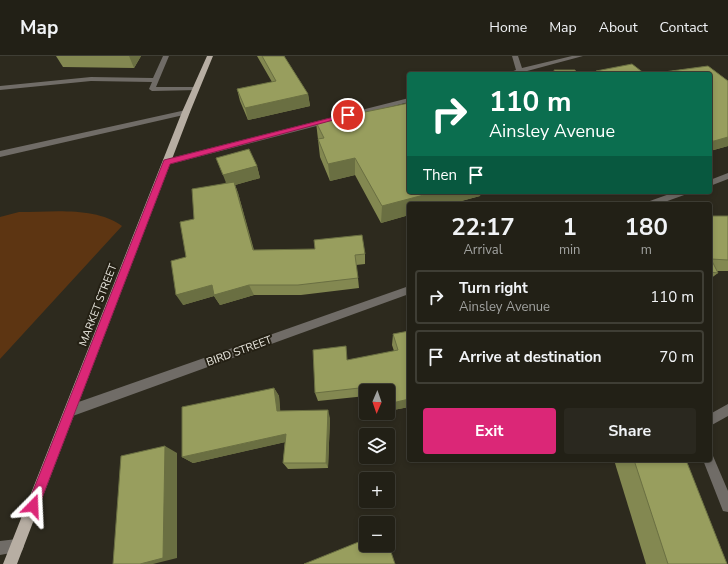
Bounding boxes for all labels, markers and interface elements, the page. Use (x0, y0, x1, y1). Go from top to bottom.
text: Map (20, 15, 58, 41)
text: Home (489, 18, 527, 37)
text: Map (549, 18, 577, 37)
text: About (599, 18, 638, 37)
text: Contact (660, 18, 708, 37)
text: 110 m (489, 83, 572, 121)
icon: right (423, 88, 475, 140)
pin (331, 98, 365, 132)
icon: arrive (337, 104, 359, 126)
text: Ainsley Avenue (489, 119, 615, 143)
icon: arrive (465, 164, 487, 186)
text: Then (423, 165, 457, 185)
text: 22:17 (451, 211, 515, 243)
text: 1 (562, 211, 577, 243)
text: 180 (625, 211, 668, 243)
text: Arrival (463, 241, 503, 259)
text: min (559, 241, 580, 259)
text: m (641, 241, 652, 259)
street label: MARKET STREET (75, 261, 121, 348)
text: Turn right (459, 278, 528, 298)
icon: right (425, 286, 447, 308)
text: 110 m (650, 287, 694, 307)
text: Ainsley Avenue (459, 298, 550, 316)
street label: BIRD STREET (204, 332, 274, 370)
icon: arrive (425, 346, 447, 368)
text: Arrive at destination (459, 347, 602, 367)
text: 70 m (659, 347, 694, 367)
north arrow (359, 384, 395, 420)
map controls (359, 384, 395, 552)
button: Exit (423, 408, 556, 454)
button: Share (564, 408, 696, 454)
button: layers (359, 428, 395, 464)
button: + (359, 472, 395, 508)
position arrow (12, 485, 54, 527)
button: − (359, 516, 395, 552)

